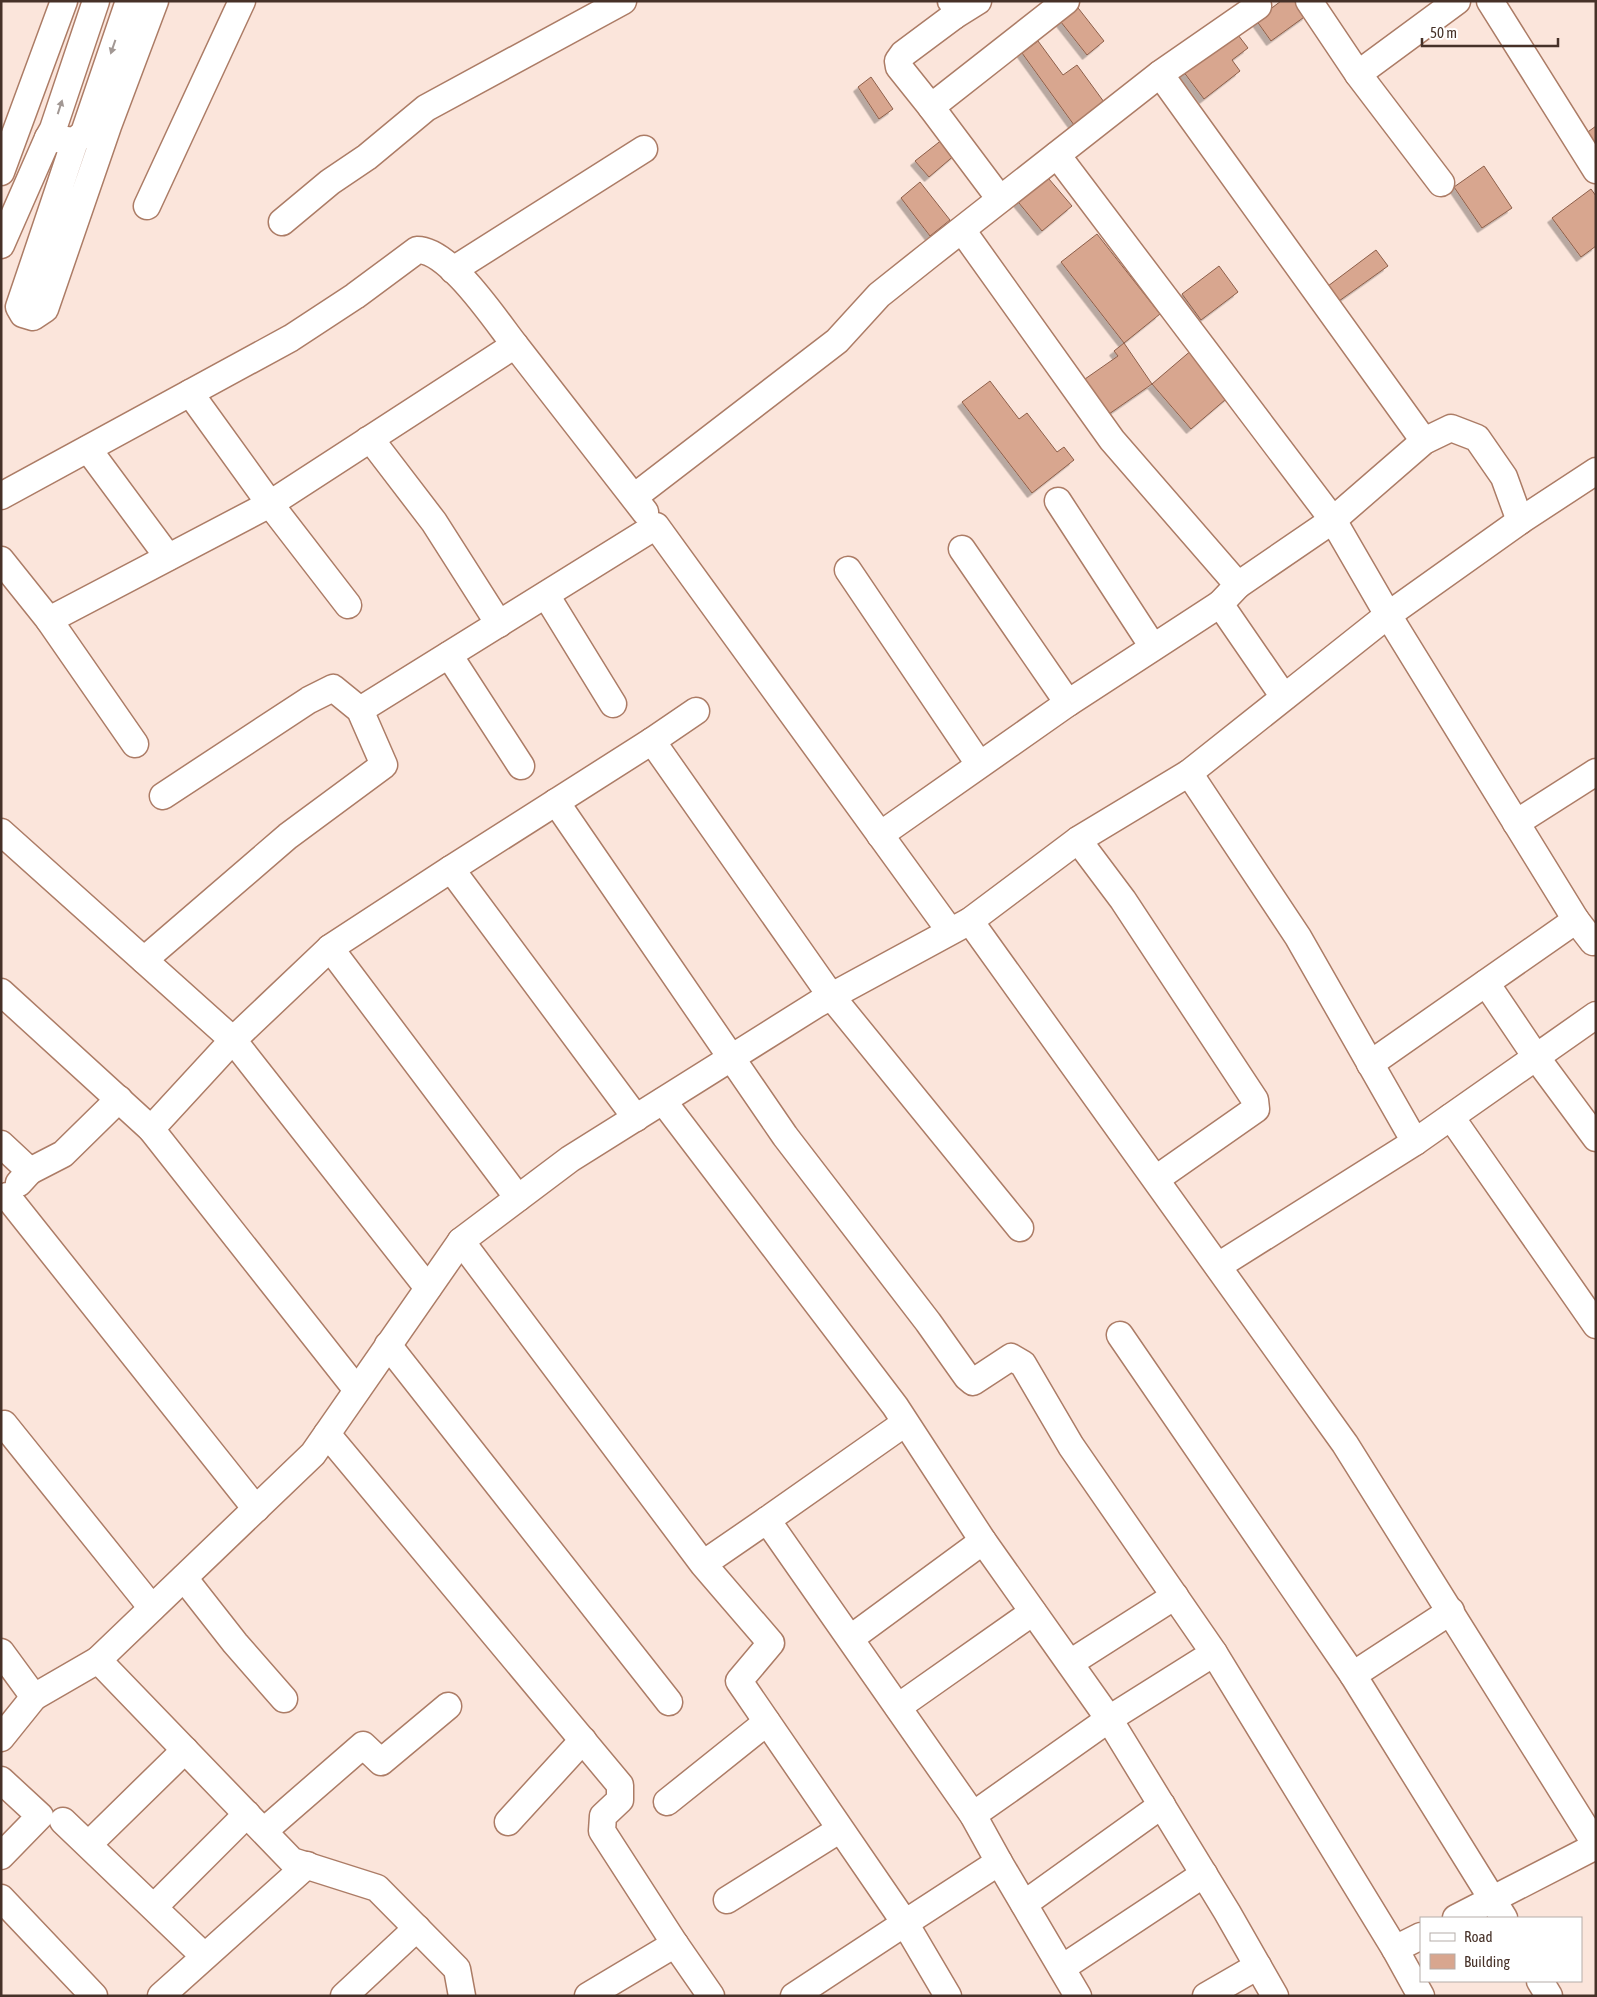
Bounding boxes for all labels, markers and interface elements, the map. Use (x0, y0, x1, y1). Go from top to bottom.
scale bar (1422, 15, 1558, 47)
text: 50 m (1430, 24, 1457, 41)
one-way arrow (109, 40, 117, 55)
one-way arrow (57, 100, 65, 115)
legend (1420, 1917, 1582, 1982)
text: Road (1464, 1928, 1493, 1945)
text: Building (1464, 1953, 1510, 1970)

